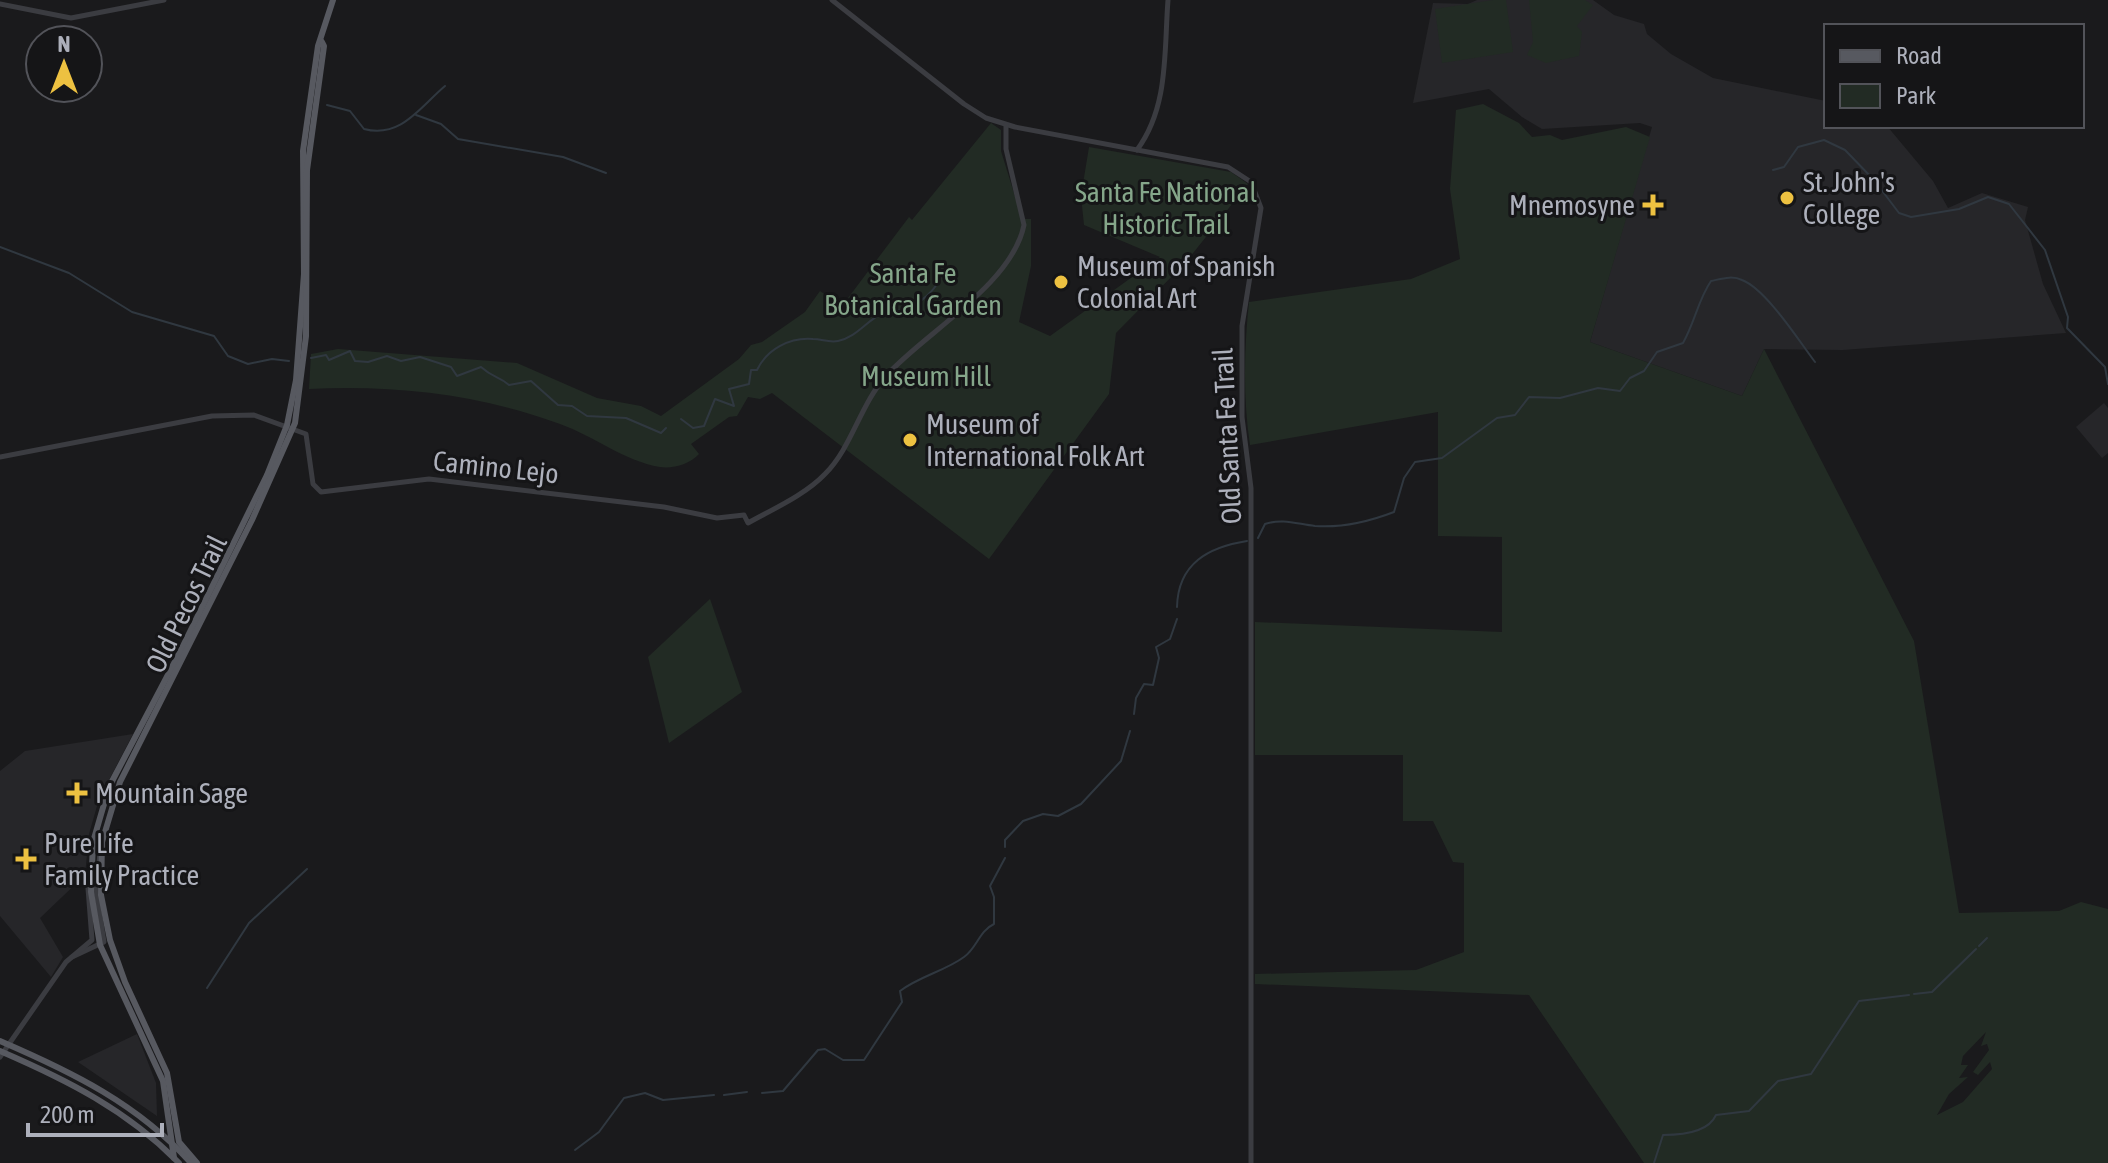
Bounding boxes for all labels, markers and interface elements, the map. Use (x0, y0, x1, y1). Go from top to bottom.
north arrow (24, 24, 104, 104)
legend (1824, 24, 2084, 128)
text: N (58, 31, 70, 57)
text: Road (1896, 42, 1942, 69)
text: Park (1896, 82, 1937, 109)
place label: St. John's College (1803, 166, 1895, 230)
park label: Santa Fe National Historic Trail (1075, 176, 1257, 240)
place label: Mnemosyne (1509, 189, 1635, 221)
marker: St. John's College (1778, 189, 1796, 207)
marker: Mnemosyne (1642, 194, 1664, 216)
place label: Museum of Spanish Colonial Art (1077, 250, 1276, 314)
park label: Santa Fe Botanical Garden (824, 257, 1002, 321)
marker: Museum of Spanish Colonial Art (1052, 273, 1070, 291)
street label: Old Santa Fe Trail (1206, 347, 1248, 525)
park label: Museum Hill (861, 360, 992, 392)
place label: Museum of International Folk Art (926, 408, 1145, 472)
marker: Museum of International Folk Art (901, 431, 919, 449)
street label: Camino Lejo (432, 445, 560, 489)
street label: Old Pecos Trail (139, 529, 233, 678)
place label: Mountain Sage (95, 777, 248, 809)
marker: Mountain Sage (66, 782, 88, 804)
place label: Pure Life Family Practice (44, 827, 199, 891)
marker: Pure Life Family Practice (15, 848, 37, 870)
scale bar (28, 1087, 162, 1137)
text: 200 m (40, 1101, 94, 1128)

